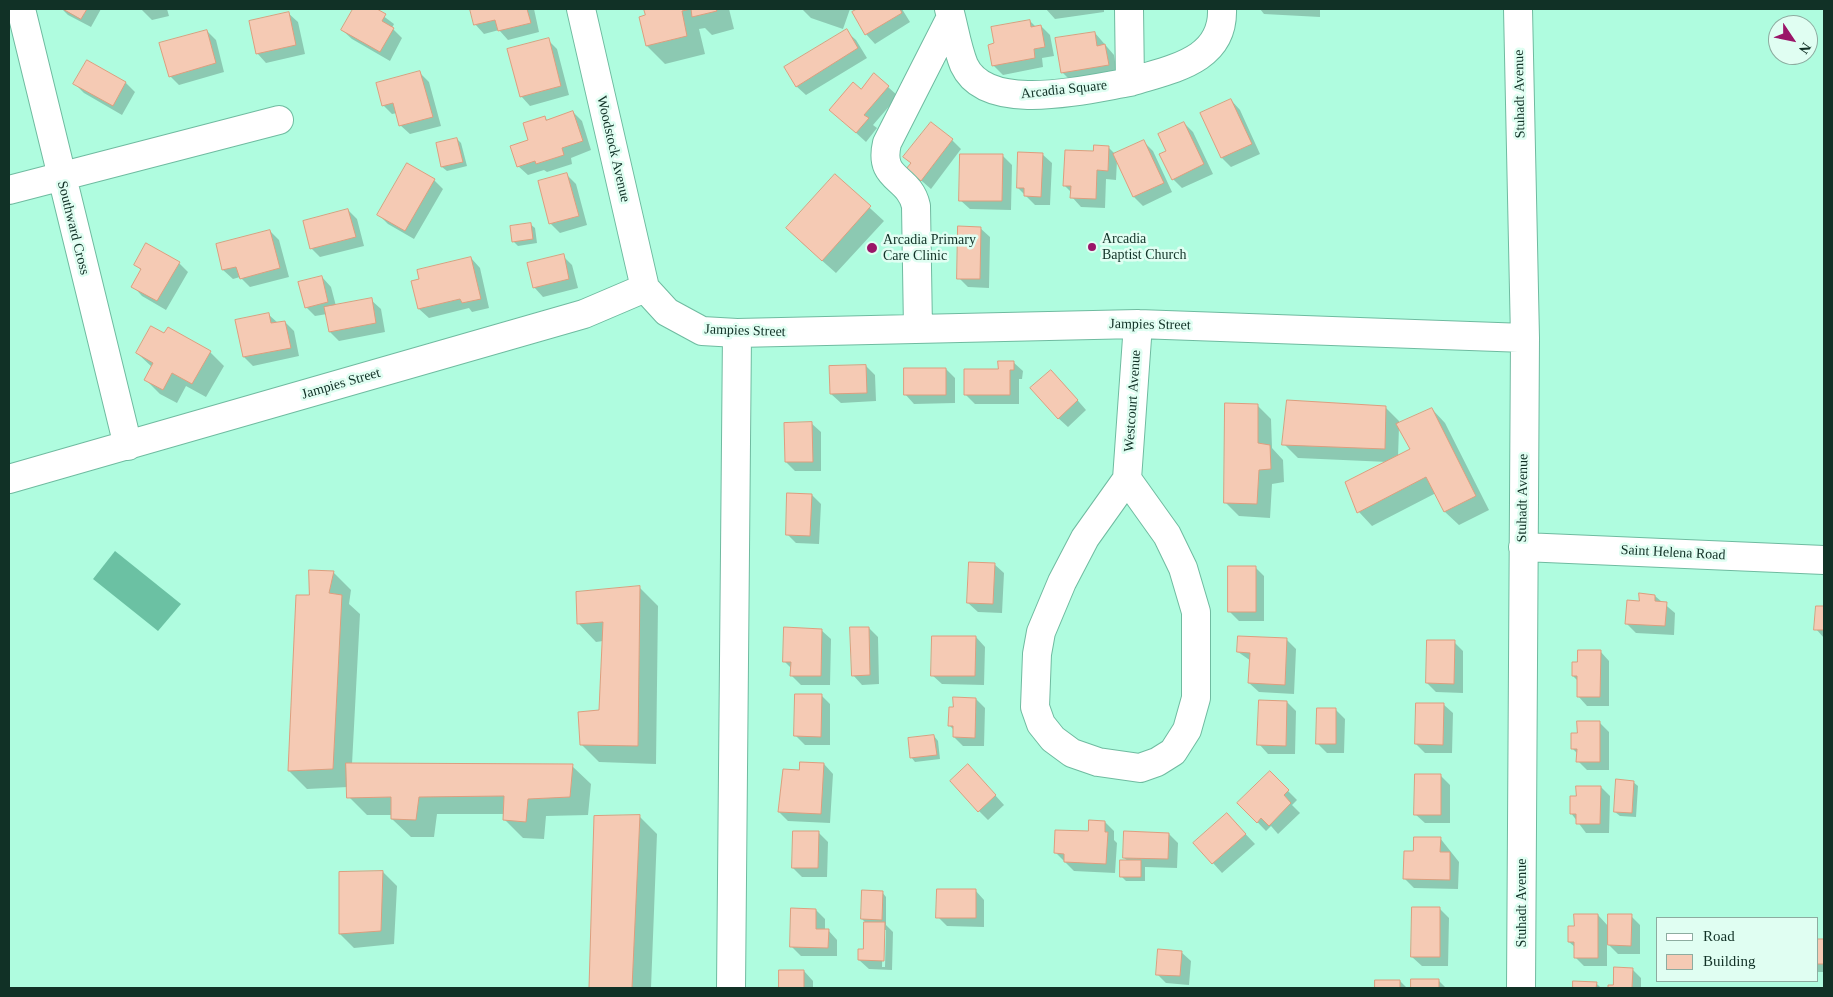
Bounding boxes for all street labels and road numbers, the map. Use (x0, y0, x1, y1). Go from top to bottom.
street label: Stuhadt Avenue (1511, 49, 1529, 139)
street label: Arcadia Square (1020, 77, 1108, 103)
street label: Woodstock Avenue (593, 94, 633, 204)
street label: Southward Cross (53, 179, 93, 277)
street label: Jampies Street (1109, 316, 1191, 334)
street label: Jampies Street (704, 321, 786, 341)
street label: Westcourt Avenue (1121, 349, 1145, 453)
street label: Jampies Street (300, 365, 382, 403)
street label: Stuhadt Avenue (1514, 453, 1532, 543)
street label: Saint Helena Road (1620, 542, 1726, 564)
street label: Stuhadt Avenue (1514, 859, 1530, 947)

